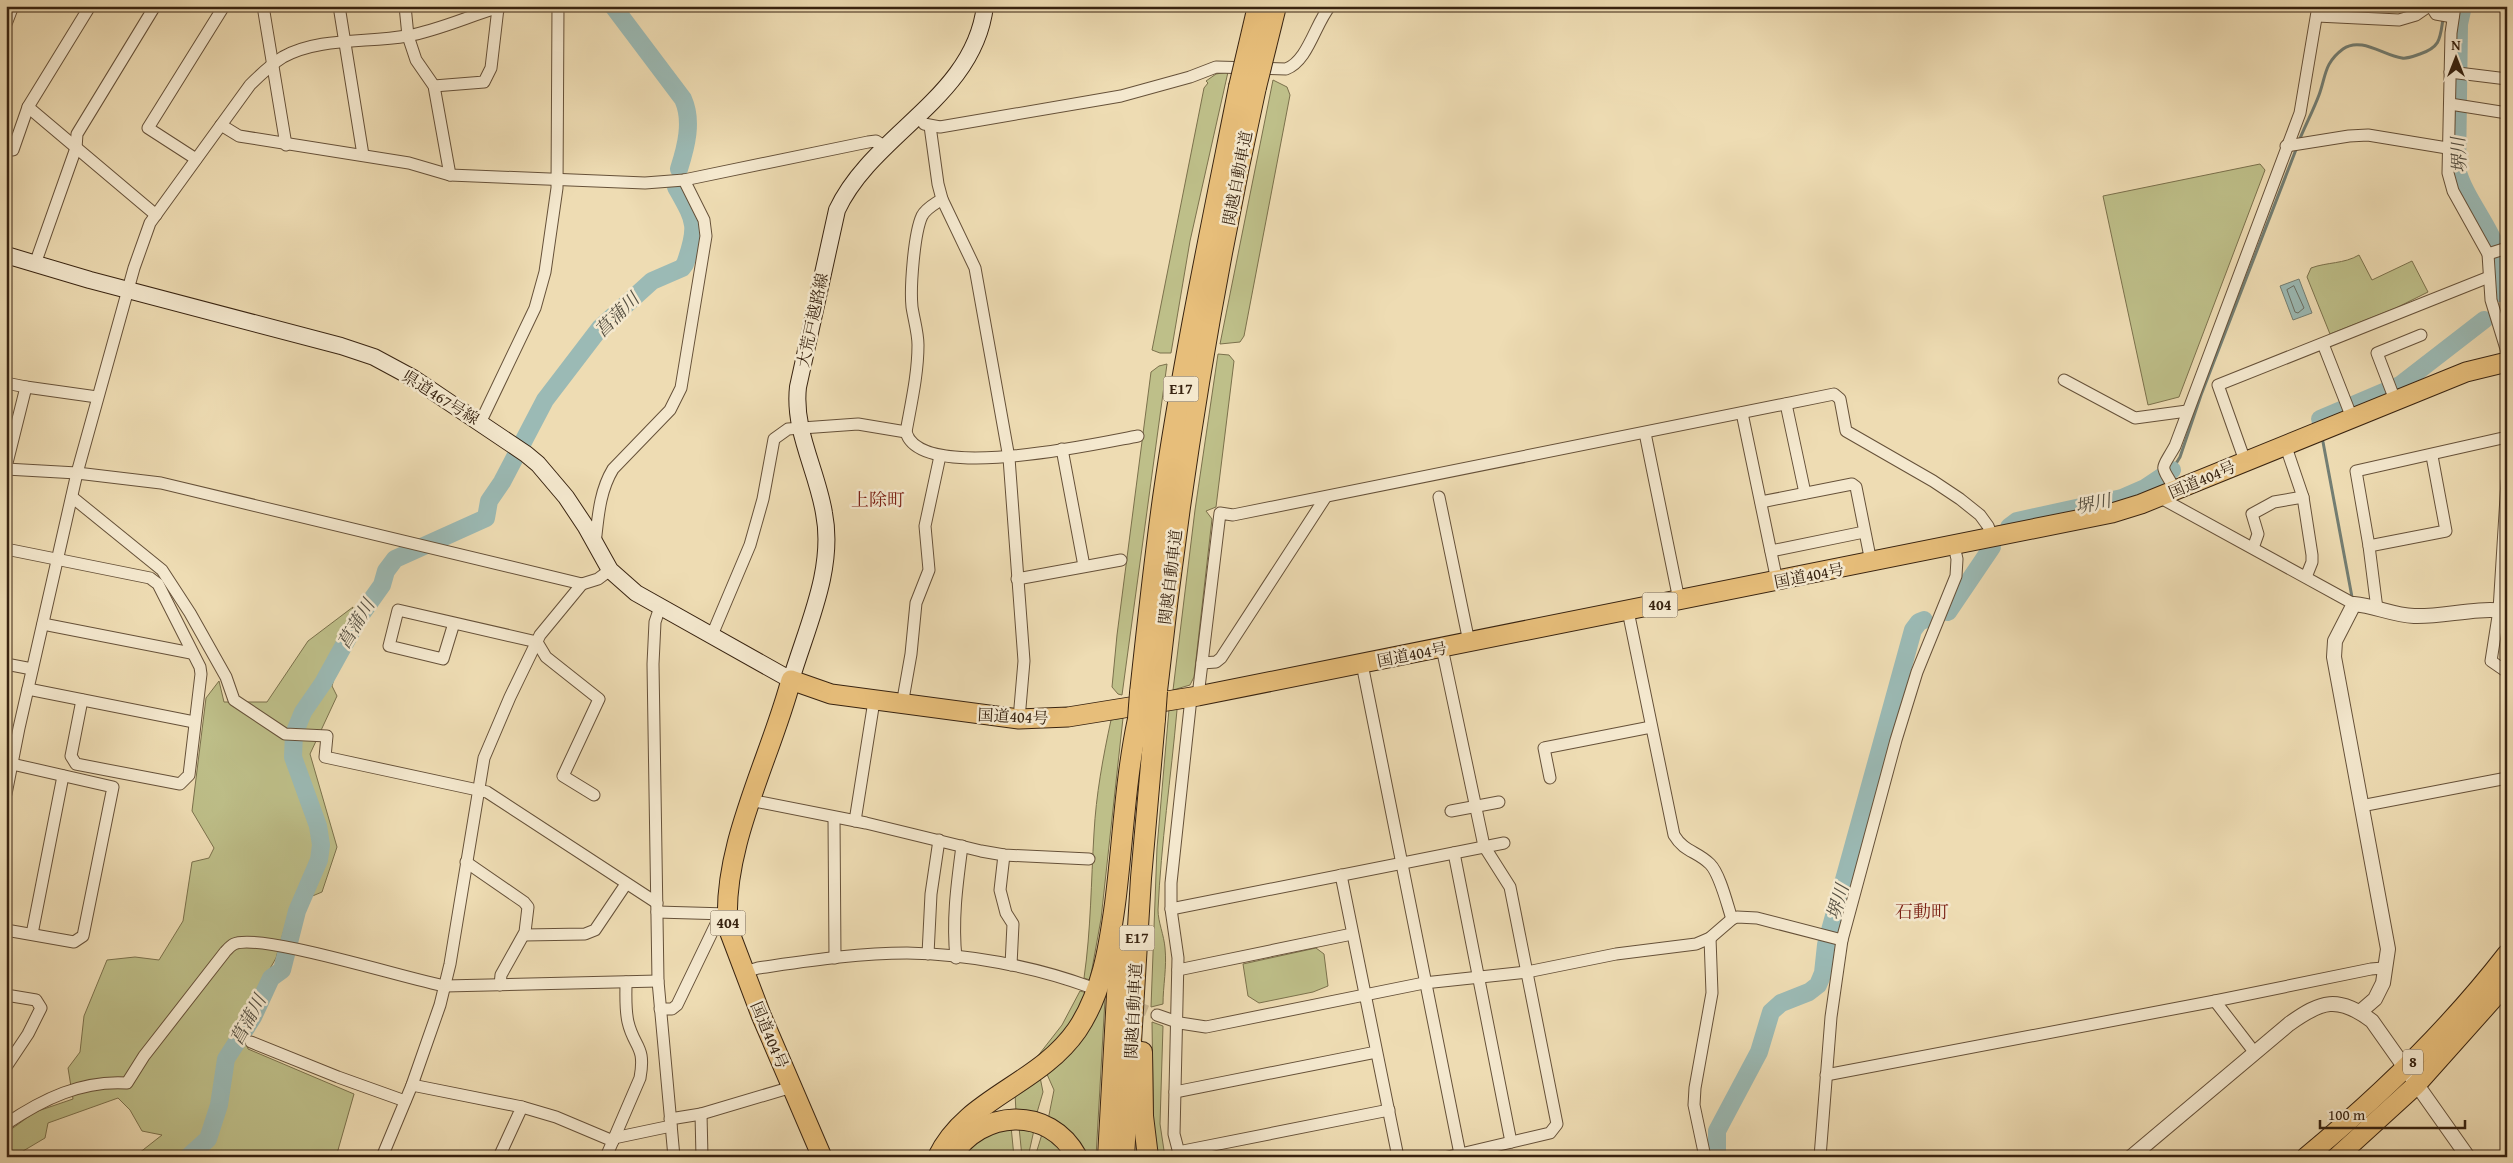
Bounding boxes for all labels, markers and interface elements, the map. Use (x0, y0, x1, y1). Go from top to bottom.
north arrow (2430, 32, 2480, 82)
text: N (2451, 35, 2461, 55)
street label: 関越自動車道 (1216, 129, 1258, 227)
water label: 堺川 (2444, 134, 2473, 174)
street label: 大荒戸越路線 (790, 271, 834, 369)
water label: 菖蒲川 (588, 285, 647, 343)
street label: 県道467号線 (398, 364, 484, 430)
road number: E17 (1164, 376, 1198, 402)
street label: 国道404号 (2165, 454, 2239, 504)
district label: 上除町 (851, 486, 905, 513)
water label: 堺川 (2072, 486, 2115, 520)
street label: 関越自動車道 (1152, 528, 1188, 626)
street label: 国道404号 (1772, 556, 1846, 594)
water label: 菖蒲川 (330, 592, 382, 654)
road number: 404 (1642, 592, 1678, 618)
street label: 国道404号 (1375, 635, 1449, 673)
street label: 国道404号 (977, 702, 1049, 730)
water label: 堺川 (1820, 879, 1856, 923)
district label: 石動町 (1895, 898, 1949, 925)
road number: 404 (710, 910, 746, 936)
road number: E17 (1120, 926, 1154, 950)
street label: 関越自動車道 (1119, 962, 1147, 1060)
water label: 菖蒲川 (223, 988, 273, 1050)
street label: 国道404号 (745, 998, 795, 1072)
road number: 8 (2403, 1050, 2423, 1074)
scale bar (2320, 1098, 2466, 1130)
text: 100 m (2328, 1104, 2366, 1125)

